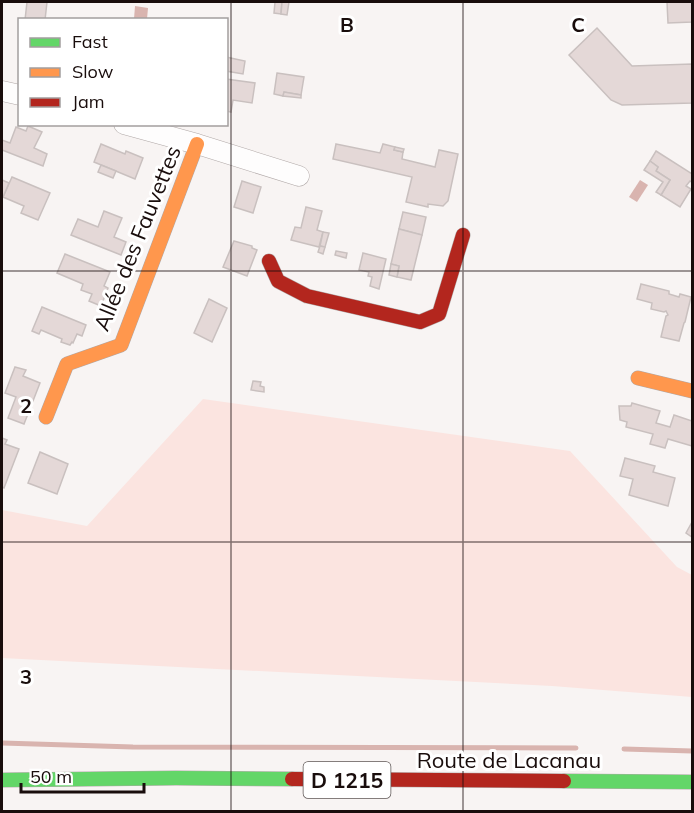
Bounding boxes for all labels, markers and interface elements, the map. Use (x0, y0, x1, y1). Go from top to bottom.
text: B (340, 12, 354, 37)
text: C (571, 12, 585, 37)
legend (18, 18, 228, 126)
text: Fast (72, 30, 108, 53)
text: Slow (72, 60, 114, 83)
text: Jam (72, 90, 105, 113)
street label: Allée des Fauvettes (87, 141, 187, 335)
text: 2 (20, 393, 32, 418)
text: 3 (20, 664, 32, 689)
street label: Route de Lacanau (417, 746, 601, 774)
scale bar (21, 756, 144, 794)
road number: D 1215 (304, 762, 391, 798)
text: 50 m (30, 765, 72, 788)

